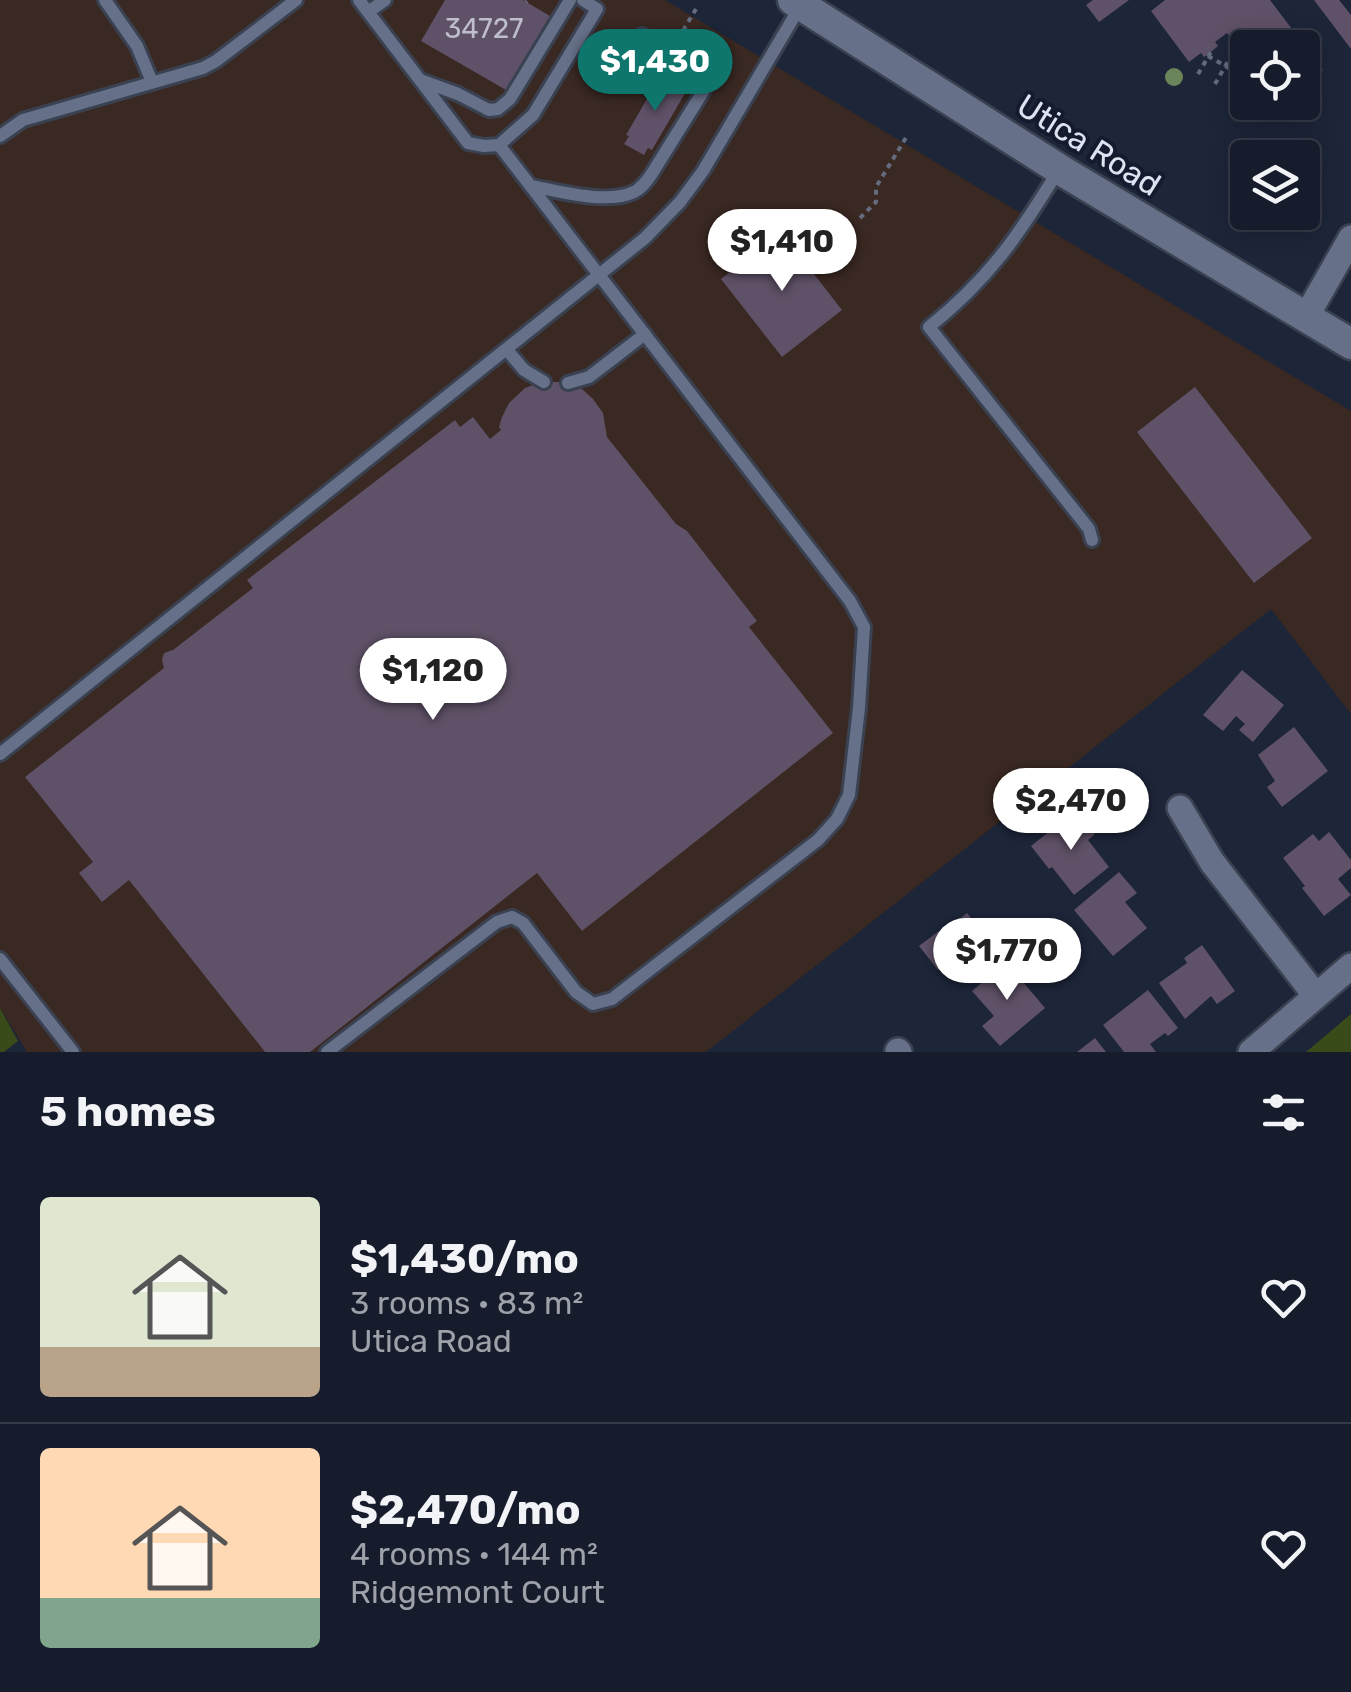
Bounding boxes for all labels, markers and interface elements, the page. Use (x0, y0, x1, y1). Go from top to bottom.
house number: 34727 (445, 12, 523, 45)
pin: $1,430 (574, 29, 736, 114)
map controls (1230, 30, 1320, 230)
button: locate (1230, 30, 1320, 120)
text: $1,430 (600, 42, 710, 80)
street label: Utica Road (1010, 86, 1168, 204)
button: layers (1230, 140, 1320, 230)
pin: $1,410 (701, 209, 863, 294)
text: $1,410 (730, 222, 834, 260)
pin: $1,120 (352, 638, 514, 723)
text: $1,120 (382, 651, 484, 689)
pin: $2,470 (990, 768, 1152, 853)
text: $2,470 (1015, 781, 1127, 819)
pin: $1,770 (926, 918, 1088, 1003)
text: $1,770 (955, 931, 1059, 969)
icon: filters (1256, 1085, 1311, 1140)
text: 5 homes (40, 1087, 216, 1137)
text: $1,430/mo (350, 1234, 579, 1284)
icon: home (120, 1237, 240, 1357)
icon: heart (1256, 1270, 1311, 1325)
text: 3 rooms · 83 m² (350, 1284, 583, 1322)
text: Utica Road (350, 1322, 512, 1360)
text: $2,470/mo (350, 1485, 581, 1535)
icon: home (120, 1488, 240, 1608)
icon: heart (1256, 1521, 1311, 1576)
text: 4 rooms · 144 m² (350, 1535, 598, 1573)
text: Ridgemont Court (350, 1573, 605, 1611)

